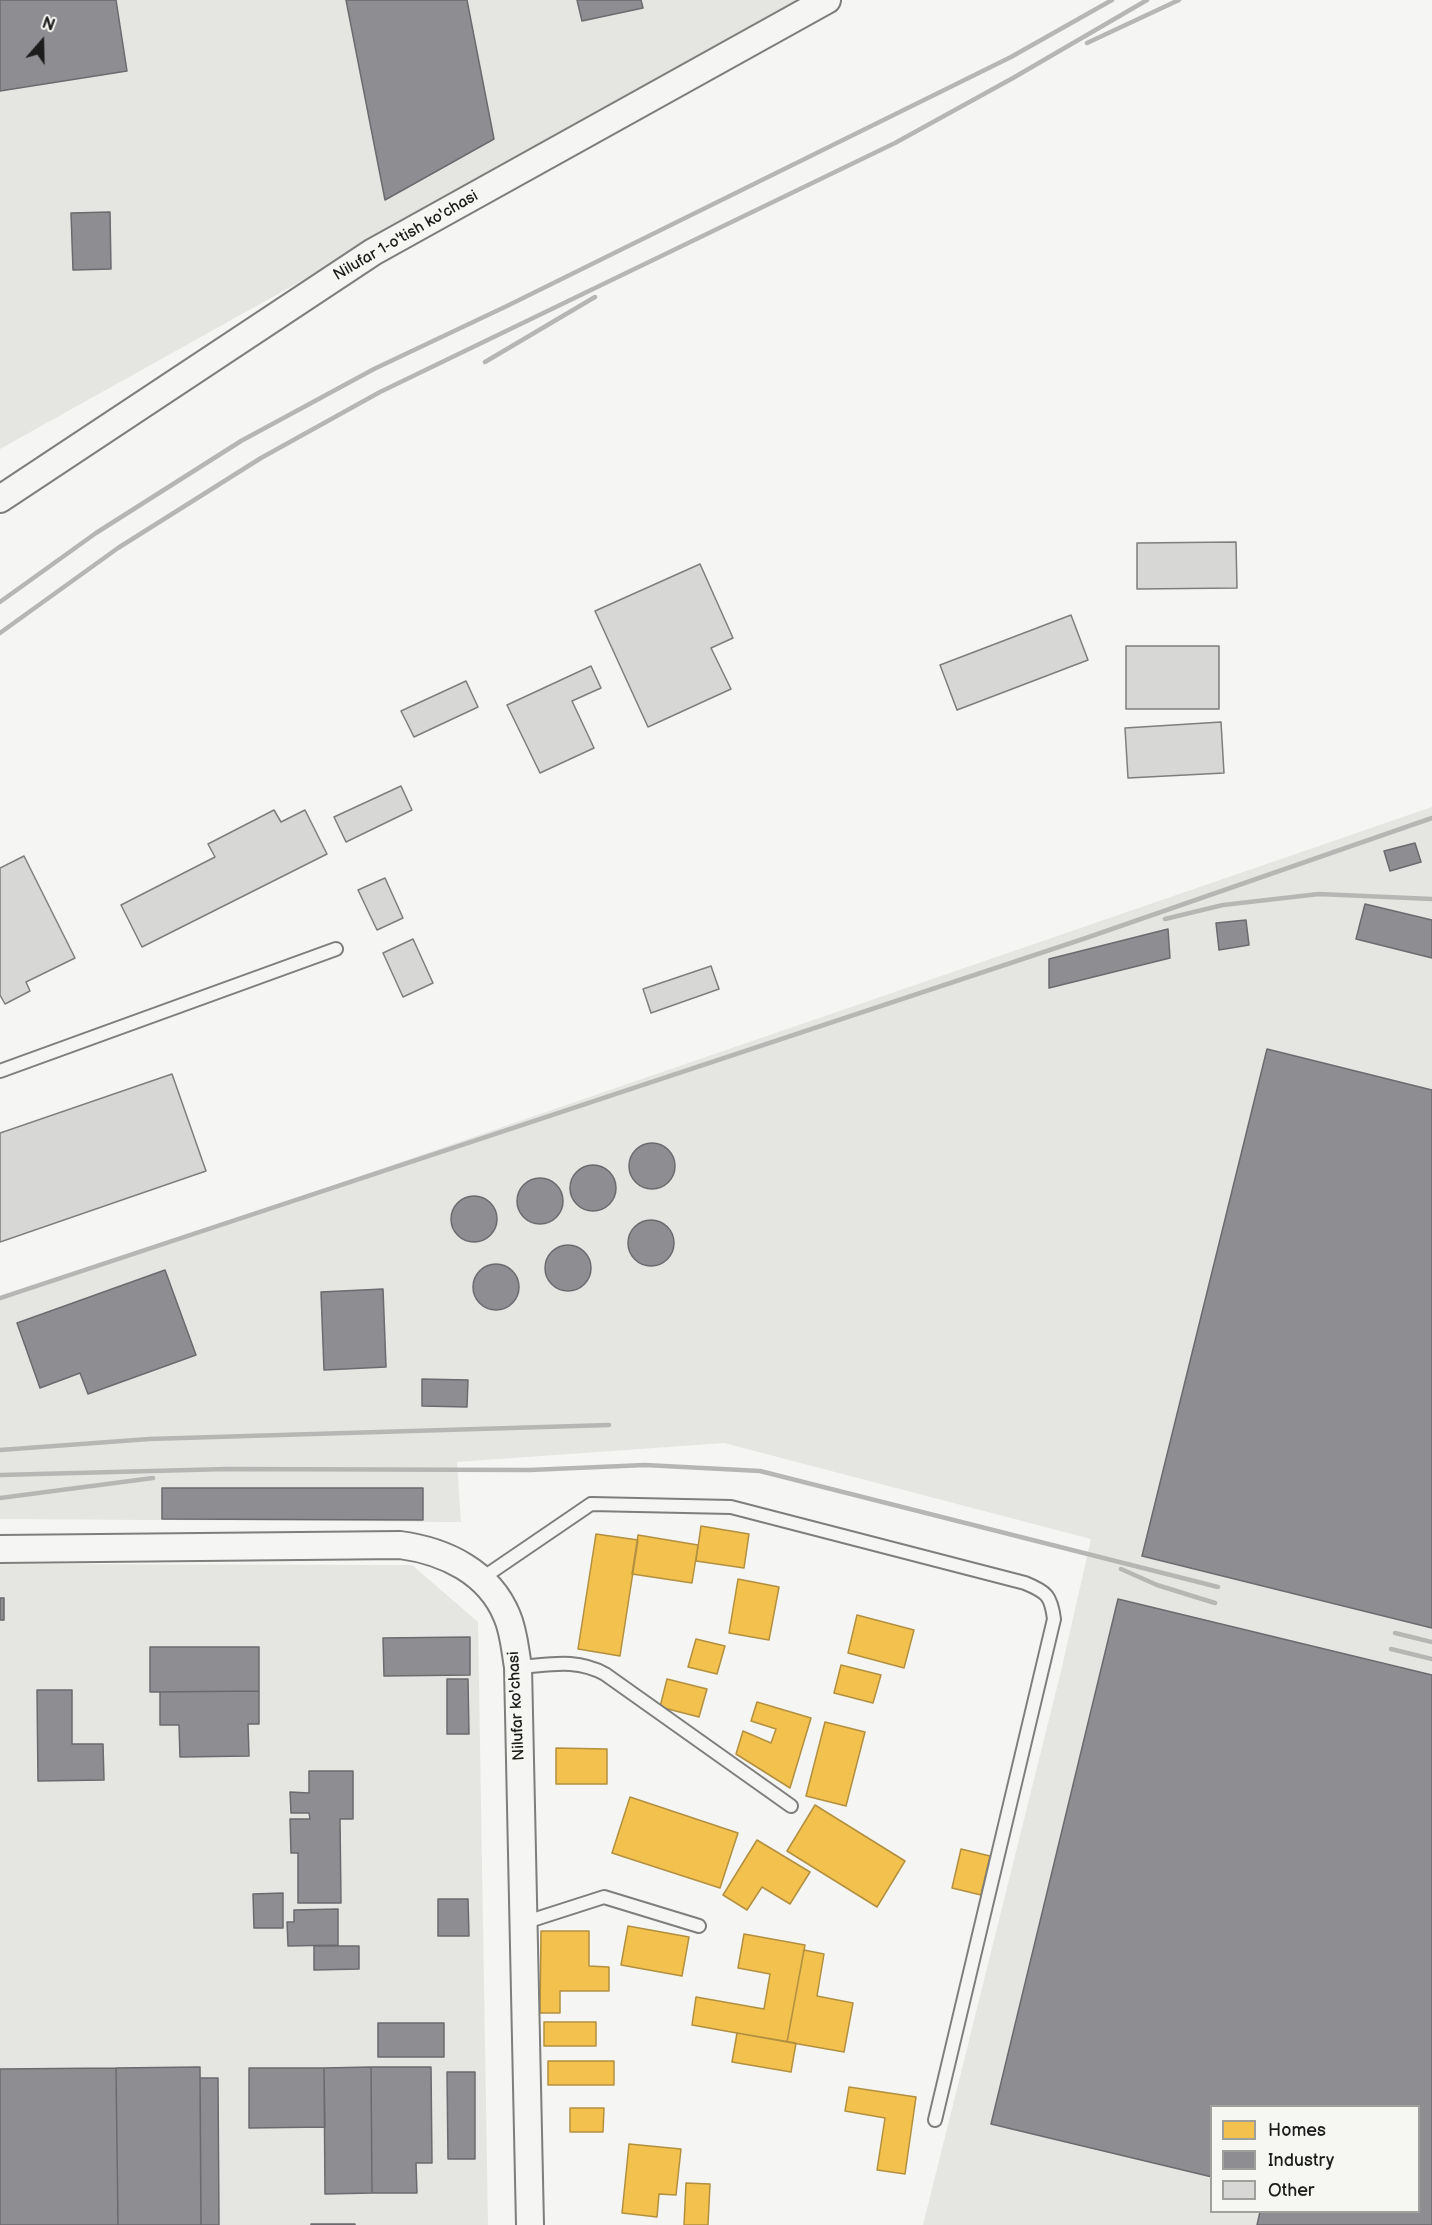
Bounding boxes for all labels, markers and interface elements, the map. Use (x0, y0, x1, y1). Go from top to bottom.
north arrow (12, 12, 72, 72)
text: N (39, 14, 57, 36)
street label: Nilufar 1-o'tish ko'chasi (330, 187, 482, 285)
street label: Nilufar ko'chasi (505, 1651, 529, 1761)
legend (1210, 2105, 1420, 2213)
text: Homes (1268, 2120, 1326, 2141)
text: Industry (1268, 2150, 1334, 2171)
text: Other (1268, 2180, 1314, 2201)

